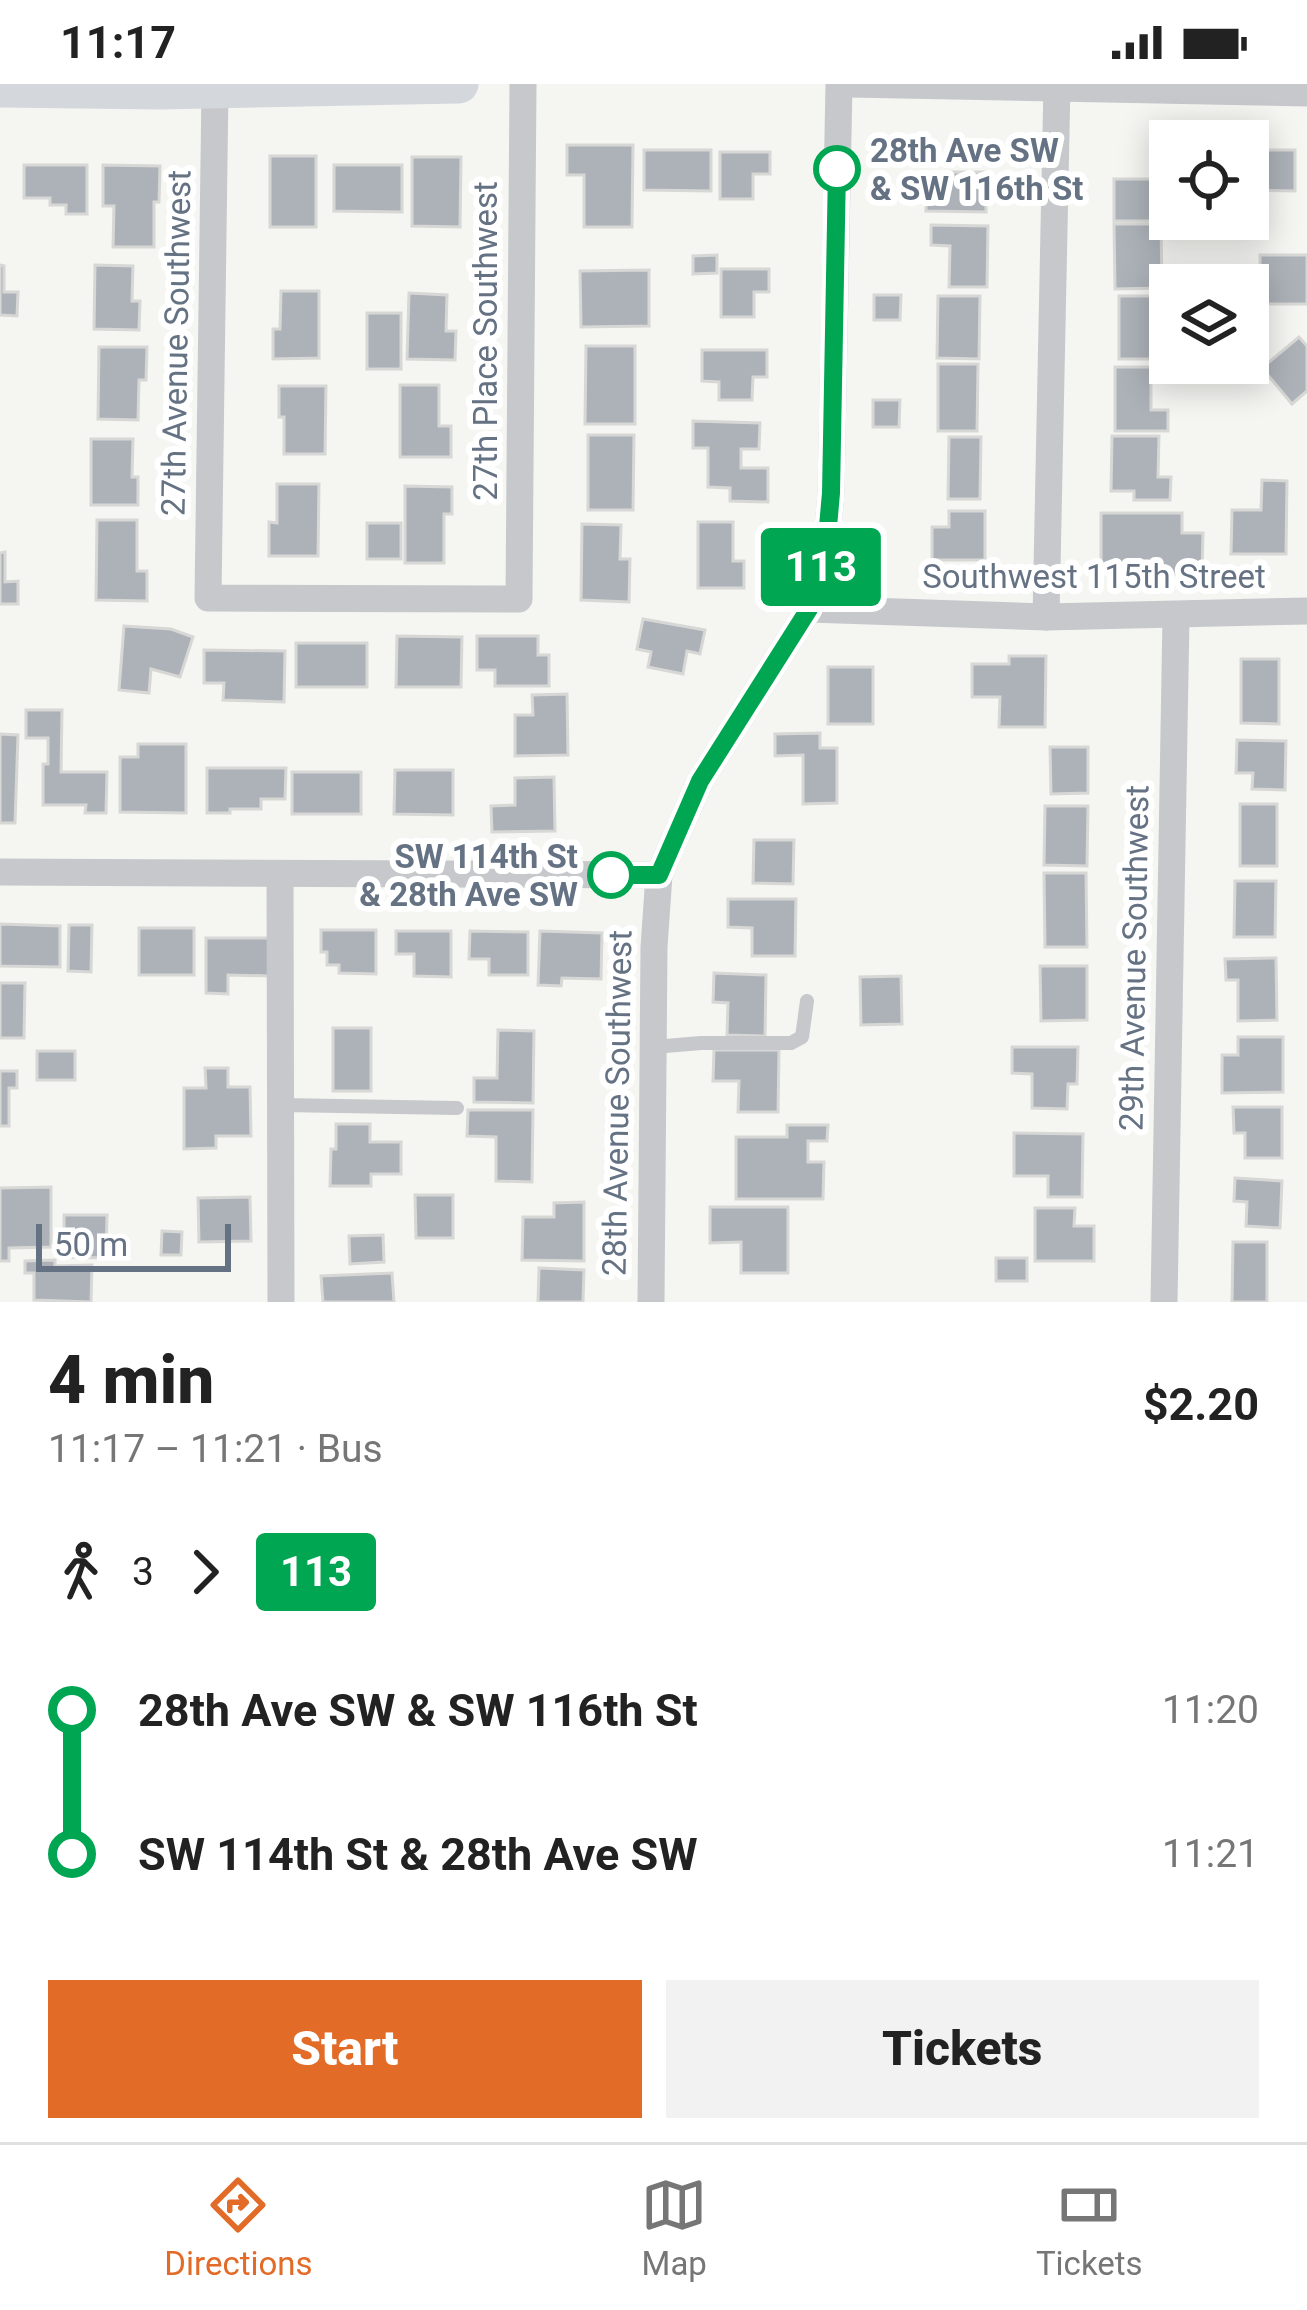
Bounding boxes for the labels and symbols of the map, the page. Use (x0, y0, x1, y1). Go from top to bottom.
place label: 28th Ave SW & SW 116th St (870, 131, 1083, 208)
marker: 28th Ave SW & SW 116th St (815, 147, 859, 191)
street label: 27th Avenue Southwest (153, 170, 199, 516)
street label: 27th Place Southwest (466, 181, 505, 501)
line badge: 113 (752, 528, 890, 606)
street label: Southwest 115th Street (922, 557, 1266, 596)
street label: 29th Avenue Southwest (1111, 785, 1157, 1131)
place label: SW 114th St & 28th Ave SW (359, 837, 578, 914)
marker: SW 114th St & 28th Ave SW (589, 853, 633, 897)
street label: 28th Avenue Southwest (594, 930, 640, 1276)
scale bar (36, 1218, 231, 1271)

